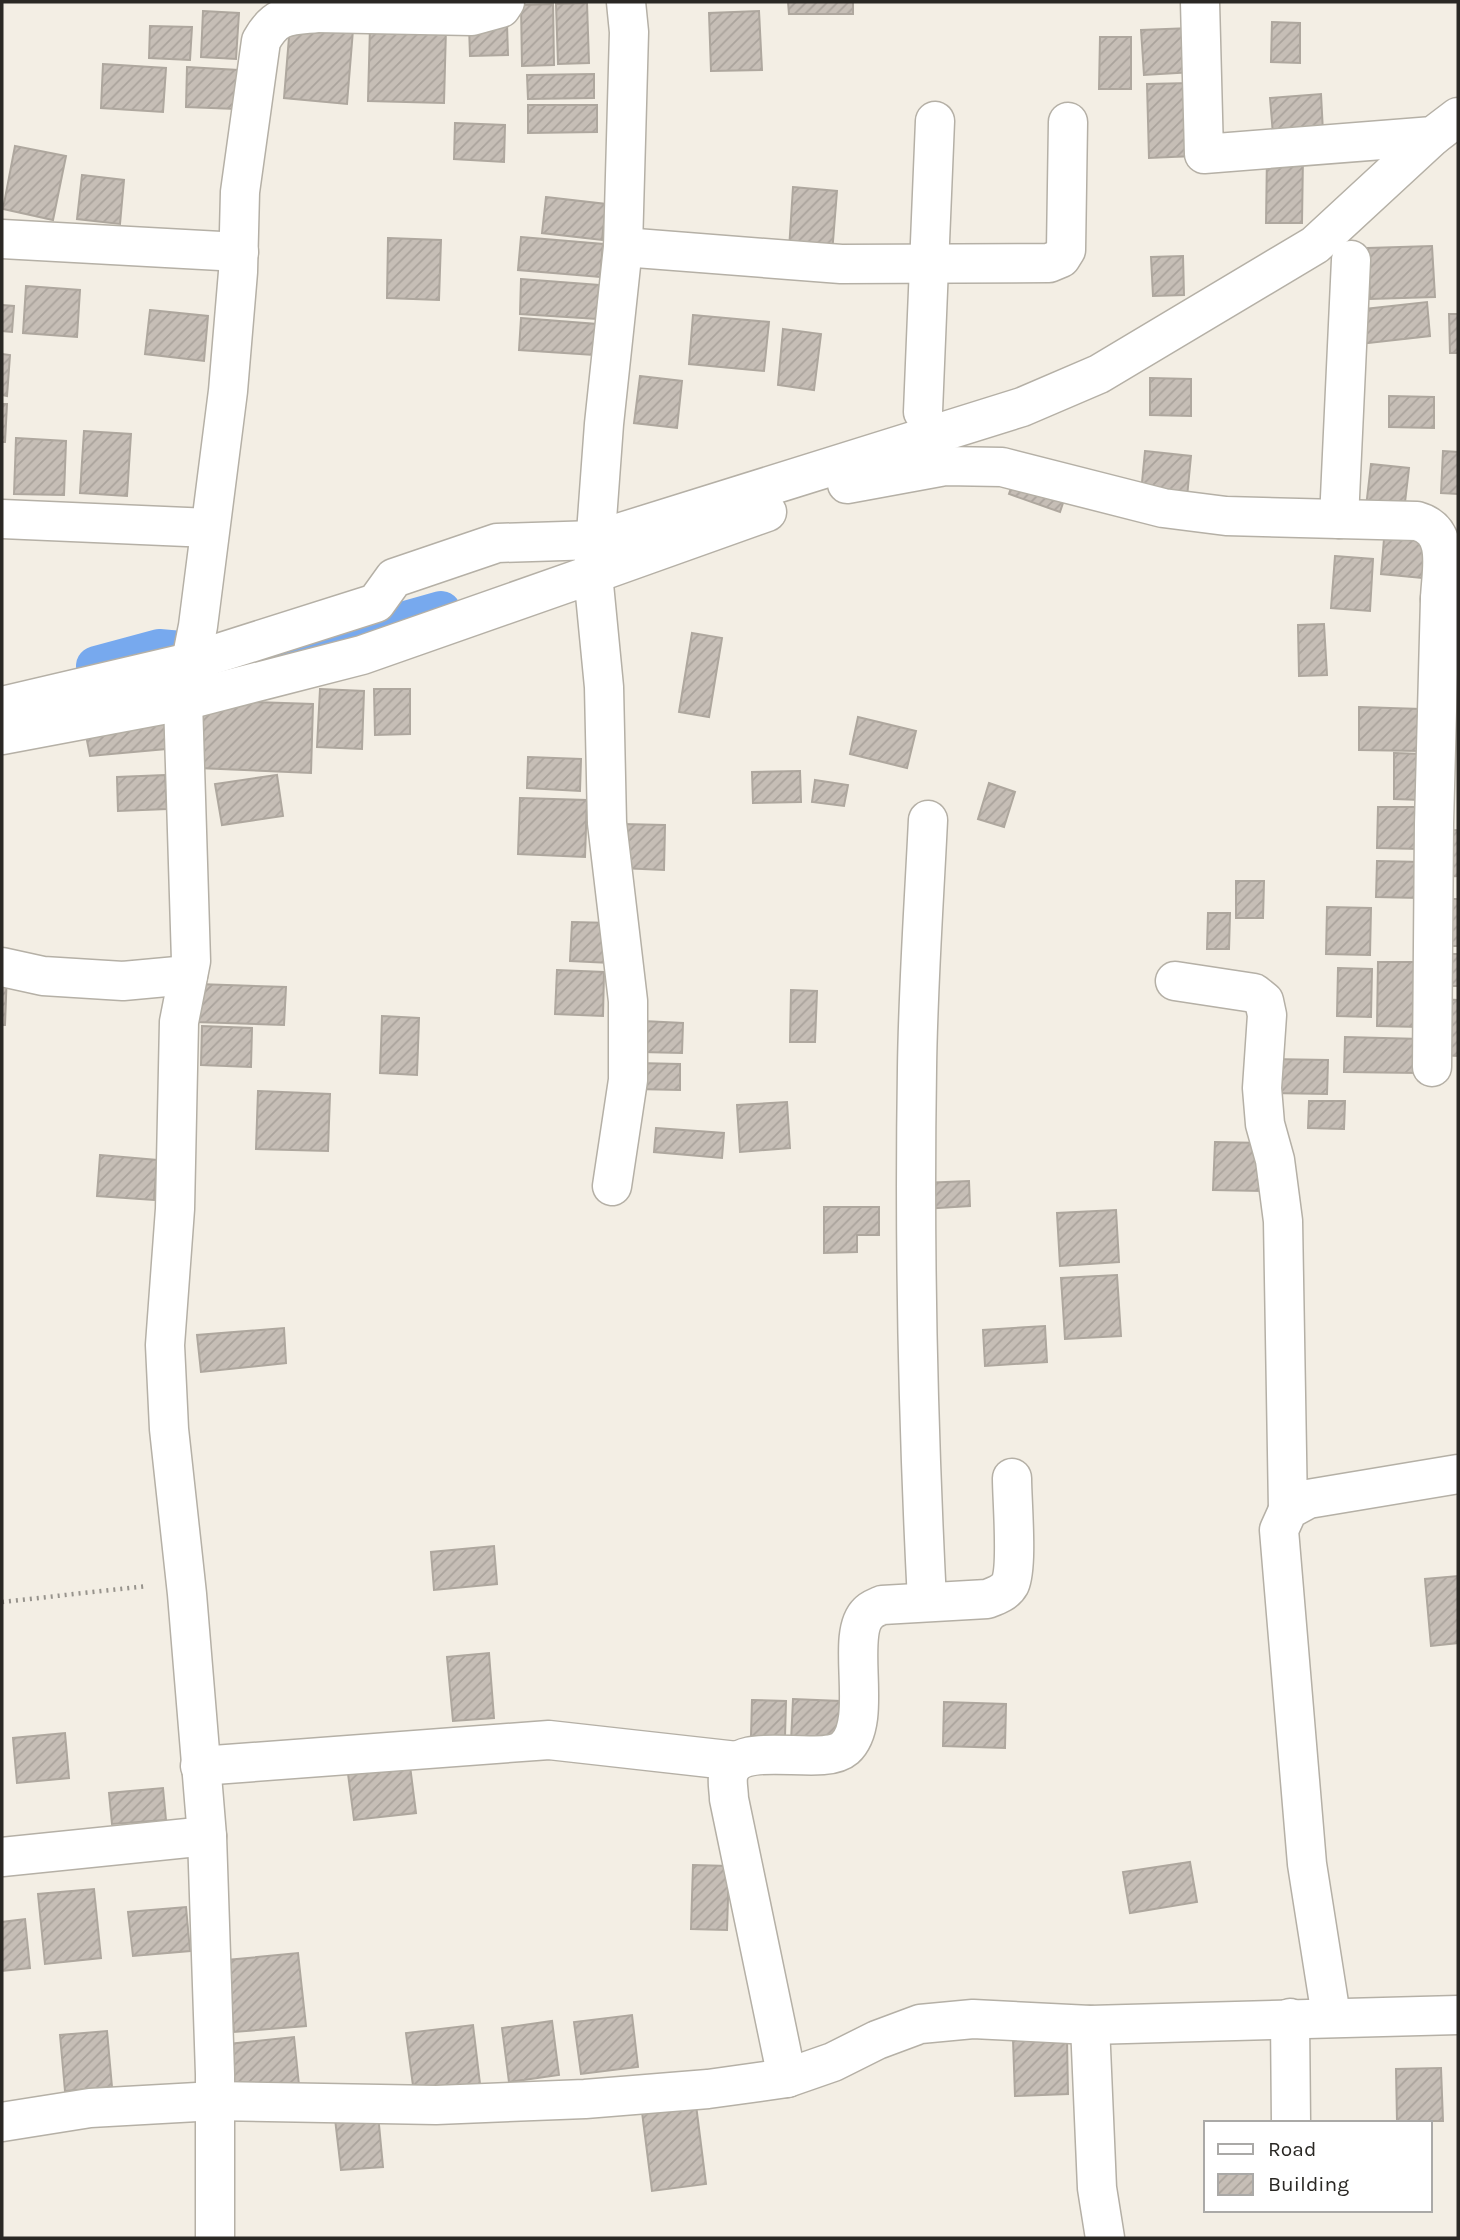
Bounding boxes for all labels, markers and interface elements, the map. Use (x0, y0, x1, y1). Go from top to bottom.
legend (1204, 2121, 1432, 2212)
text: Road (1268, 2137, 1316, 2161)
text: Building (1268, 2172, 1349, 2196)

